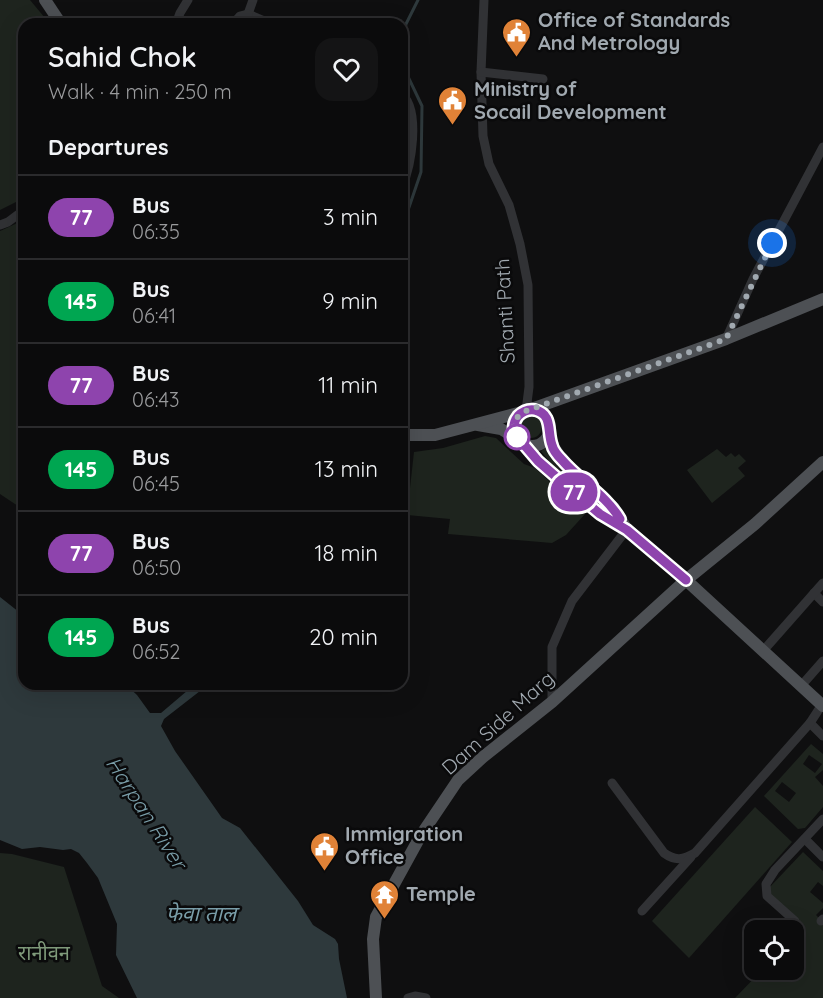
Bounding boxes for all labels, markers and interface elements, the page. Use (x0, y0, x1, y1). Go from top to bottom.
place label: Office of Standards And Metrology (538, 7, 730, 55)
public building icon: Office of Standards And Metrology (501, 16, 533, 58)
button: heart (315, 38, 378, 101)
text: Sahid Chok (48, 39, 197, 74)
place label: Ministry of Socail Development (474, 76, 667, 124)
text: Walk · 4 min · 250 m (48, 79, 232, 104)
public building icon: Ministry of Socail Development (437, 84, 469, 126)
text: Departures (48, 133, 169, 161)
text: Bus (132, 191, 170, 219)
text: 3 min (323, 203, 378, 231)
text: 77 (69, 204, 93, 230)
text: 06:35 (132, 219, 180, 244)
your location (757, 228, 787, 258)
street label: Shanti Path (489, 258, 520, 364)
text: Bus (132, 275, 170, 303)
text: 9 min (322, 287, 378, 315)
text: 145 (65, 288, 97, 314)
text: 06:41 (132, 303, 176, 328)
text: Bus (132, 359, 170, 387)
text: 11 min (318, 371, 378, 399)
text: 77 (69, 372, 93, 398)
text: 06:43 (132, 387, 179, 412)
unlabelled marker (504, 424, 530, 450)
text: Bus (132, 443, 170, 471)
text: 13 min (315, 455, 378, 483)
text: 145 (65, 456, 97, 482)
text: 06:45 (132, 471, 180, 496)
line badge: 77 (547, 472, 601, 512)
text: 77 (562, 479, 586, 505)
text: Bus (132, 527, 170, 555)
text: 18 min (314, 539, 378, 567)
text: 77 (69, 540, 93, 566)
text: 06:50 (132, 555, 181, 580)
text: Bus (132, 611, 170, 639)
text: 20 min (309, 623, 378, 651)
text: 145 (65, 624, 97, 650)
text: 06:52 (132, 639, 180, 664)
street label: Dam Side Marg (436, 665, 559, 780)
water label: Harpan River (101, 751, 194, 876)
place label: Immigration Office (345, 821, 463, 869)
public building icon: Immigration Office (308, 830, 340, 872)
temple icon: Temple (369, 878, 401, 920)
place label: Temple (406, 881, 476, 906)
water label: फेवा ताल (166, 900, 240, 926)
map controls (744, 920, 804, 980)
button: locate (744, 920, 804, 980)
park label: रानीवन (18, 940, 71, 965)

